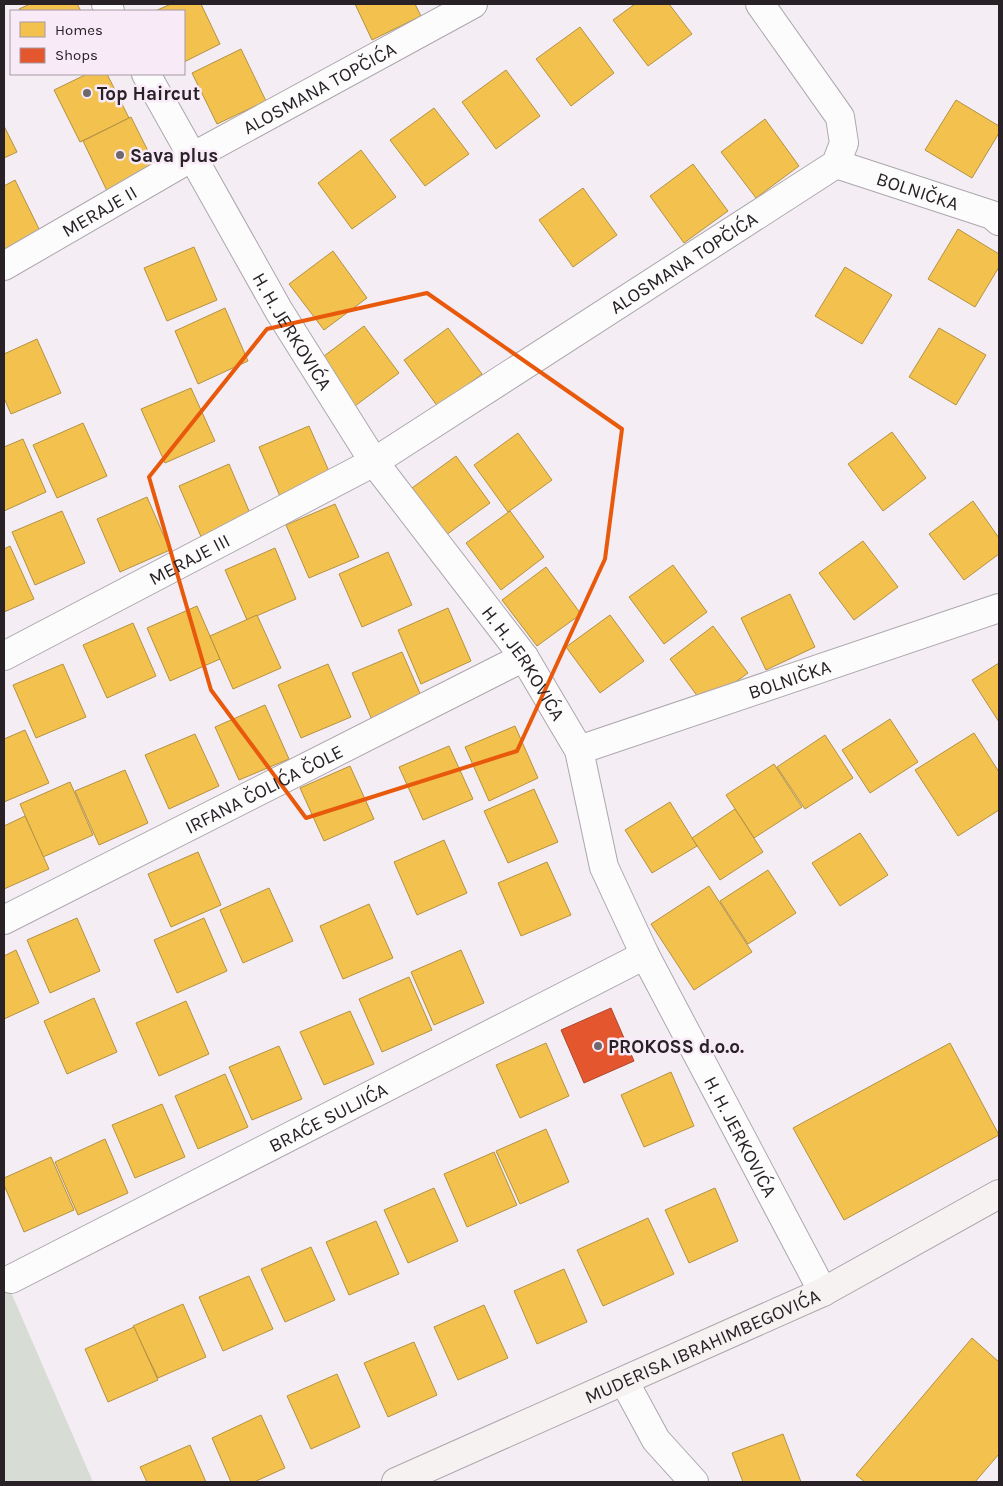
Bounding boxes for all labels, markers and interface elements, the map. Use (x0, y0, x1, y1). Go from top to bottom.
legend (10, 10, 185, 75)
text: Homes (55, 21, 103, 39)
street label: ALOSMANA TOPČIĆA (239, 38, 400, 139)
text: Shops (55, 46, 98, 64)
place label: Top Haircut (97, 83, 200, 105)
marker: Top Haircut (81, 87, 93, 99)
place label: Sava plus (130, 145, 218, 167)
marker: Sava plus (114, 149, 126, 161)
street label: BOLNIČKA (873, 168, 962, 215)
street label: MERAJE II (58, 181, 141, 242)
street label: ALOSMANA TOPČIĆA (606, 208, 762, 319)
street label: H. H. JERKOVIĆA (248, 269, 336, 394)
street label: MERAJE III (145, 530, 234, 590)
street label: H. H. JERKOVIĆA (477, 602, 569, 725)
street label: BOLNIČKA (746, 656, 834, 704)
street label: IRFANA ČOLIĆA ČOLE (182, 740, 347, 839)
place label: PROKOSS d.o.o. (608, 1036, 744, 1058)
marker: PROKOSS d.o.o. (592, 1040, 604, 1052)
street label: H. H. JERKOVIĆA (699, 1073, 781, 1201)
street label: BRAĆE SULJIĆA (266, 1078, 391, 1157)
street label: MUDERISA IBRAHIMBEGOVIĆA (582, 1285, 823, 1409)

